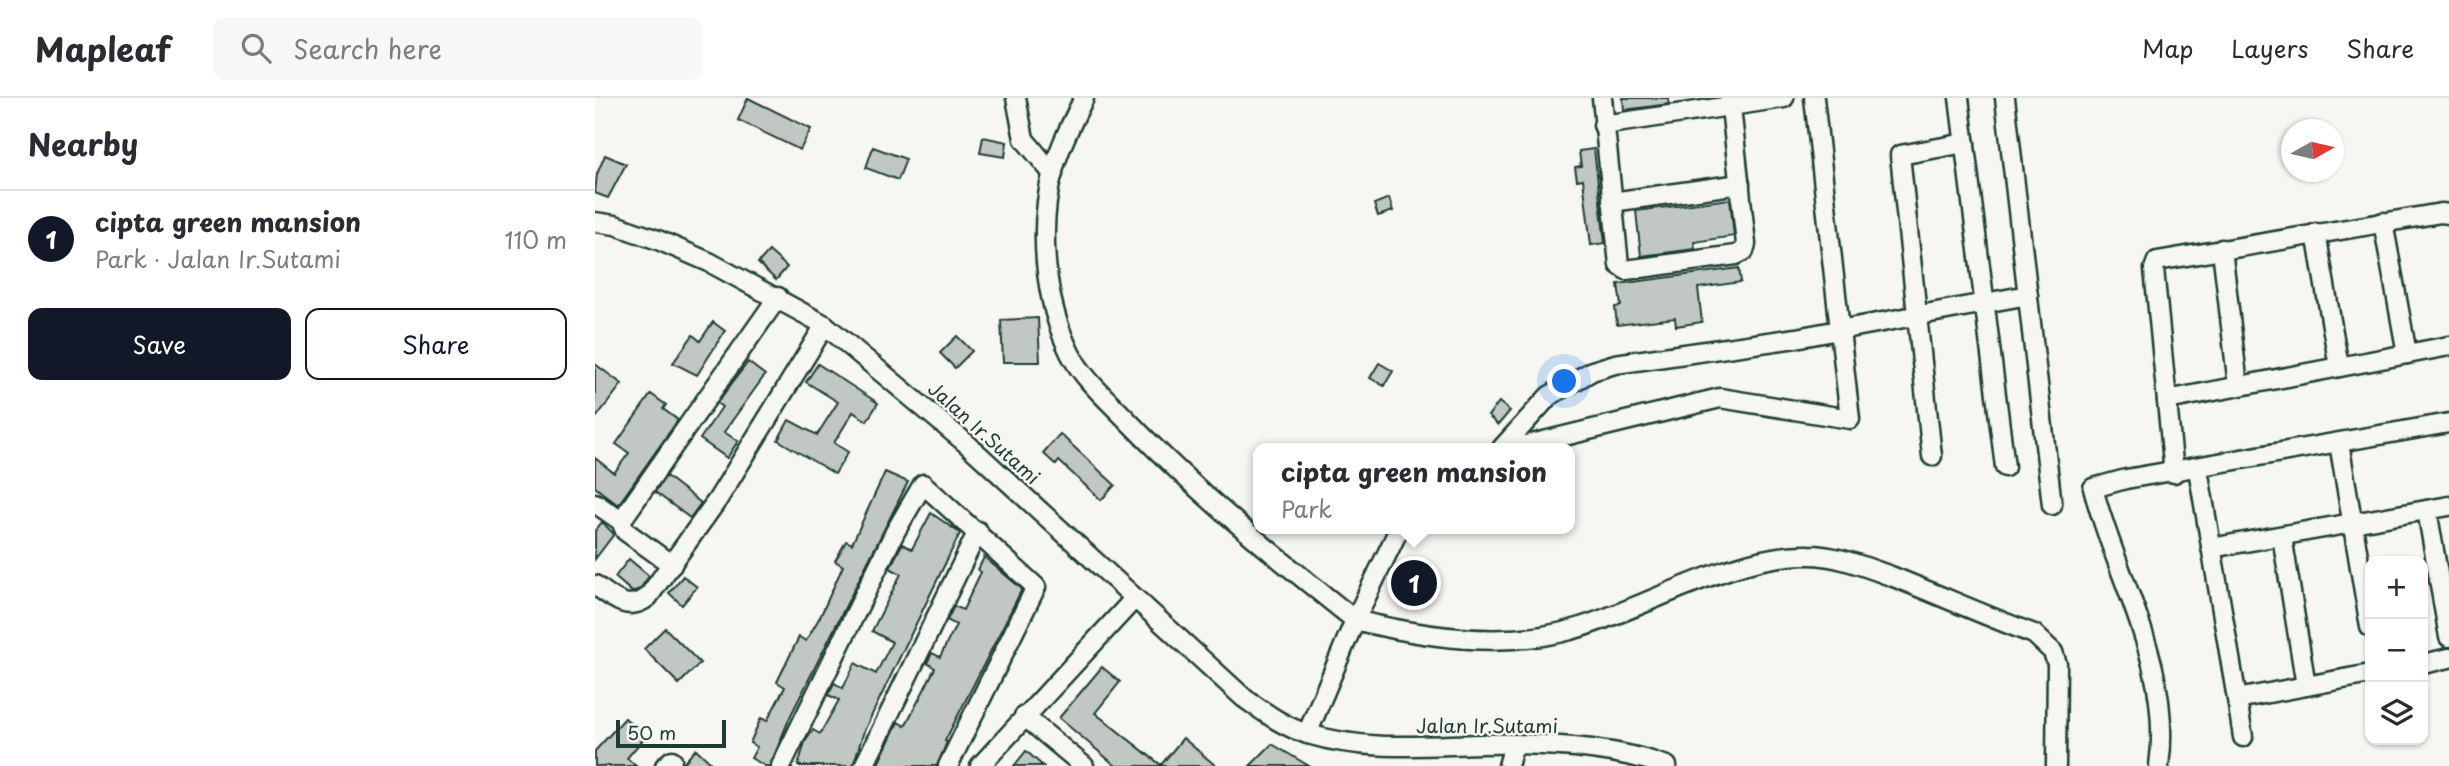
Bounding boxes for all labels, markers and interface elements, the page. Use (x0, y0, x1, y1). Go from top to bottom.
search box (213, 17, 703, 80)
text: Mapleaf (35, 23, 171, 73)
icon: search (237, 29, 275, 67)
text: Search here (293, 29, 442, 68)
text: Map (2142, 30, 2193, 66)
text: Layers (2231, 30, 2308, 66)
text: Share (2346, 30, 2414, 66)
north arrow (2281, 119, 2344, 182)
text: Nearby (28, 121, 138, 166)
text: cipta green mansion (95, 202, 361, 241)
text: 1 (46, 222, 57, 257)
text: 110 m (505, 222, 567, 257)
text: Park · Jalan Ir.Sutami (95, 241, 341, 276)
button: Save (28, 308, 291, 380)
button: Share (305, 308, 567, 380)
your location (1547, 364, 1581, 398)
street label: Jalan Ir.Sutami (922, 374, 1047, 490)
popup (1253, 443, 1575, 534)
text: cipta green mansion (1281, 452, 1547, 491)
text: Park (1281, 491, 1332, 526)
map controls (2365, 556, 2428, 745)
button: + (2365, 556, 2428, 619)
pin: 1 (1391, 557, 1437, 609)
button: − (2365, 619, 2428, 682)
button: layers (2365, 682, 2428, 745)
street label: Jalan Ir.Sutami (1416, 711, 1558, 739)
scale bar (616, 717, 726, 749)
text: 50 m (627, 718, 676, 746)

